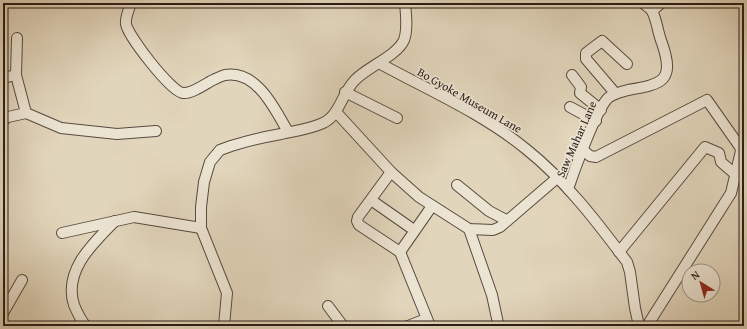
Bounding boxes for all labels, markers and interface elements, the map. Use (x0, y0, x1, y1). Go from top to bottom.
street label: Bo Gyoke Museum Lane (415, 63, 526, 137)
street label: Saw Mahar Lane (552, 98, 601, 180)
north arrow (681, 263, 721, 303)
text: N (687, 266, 703, 284)

